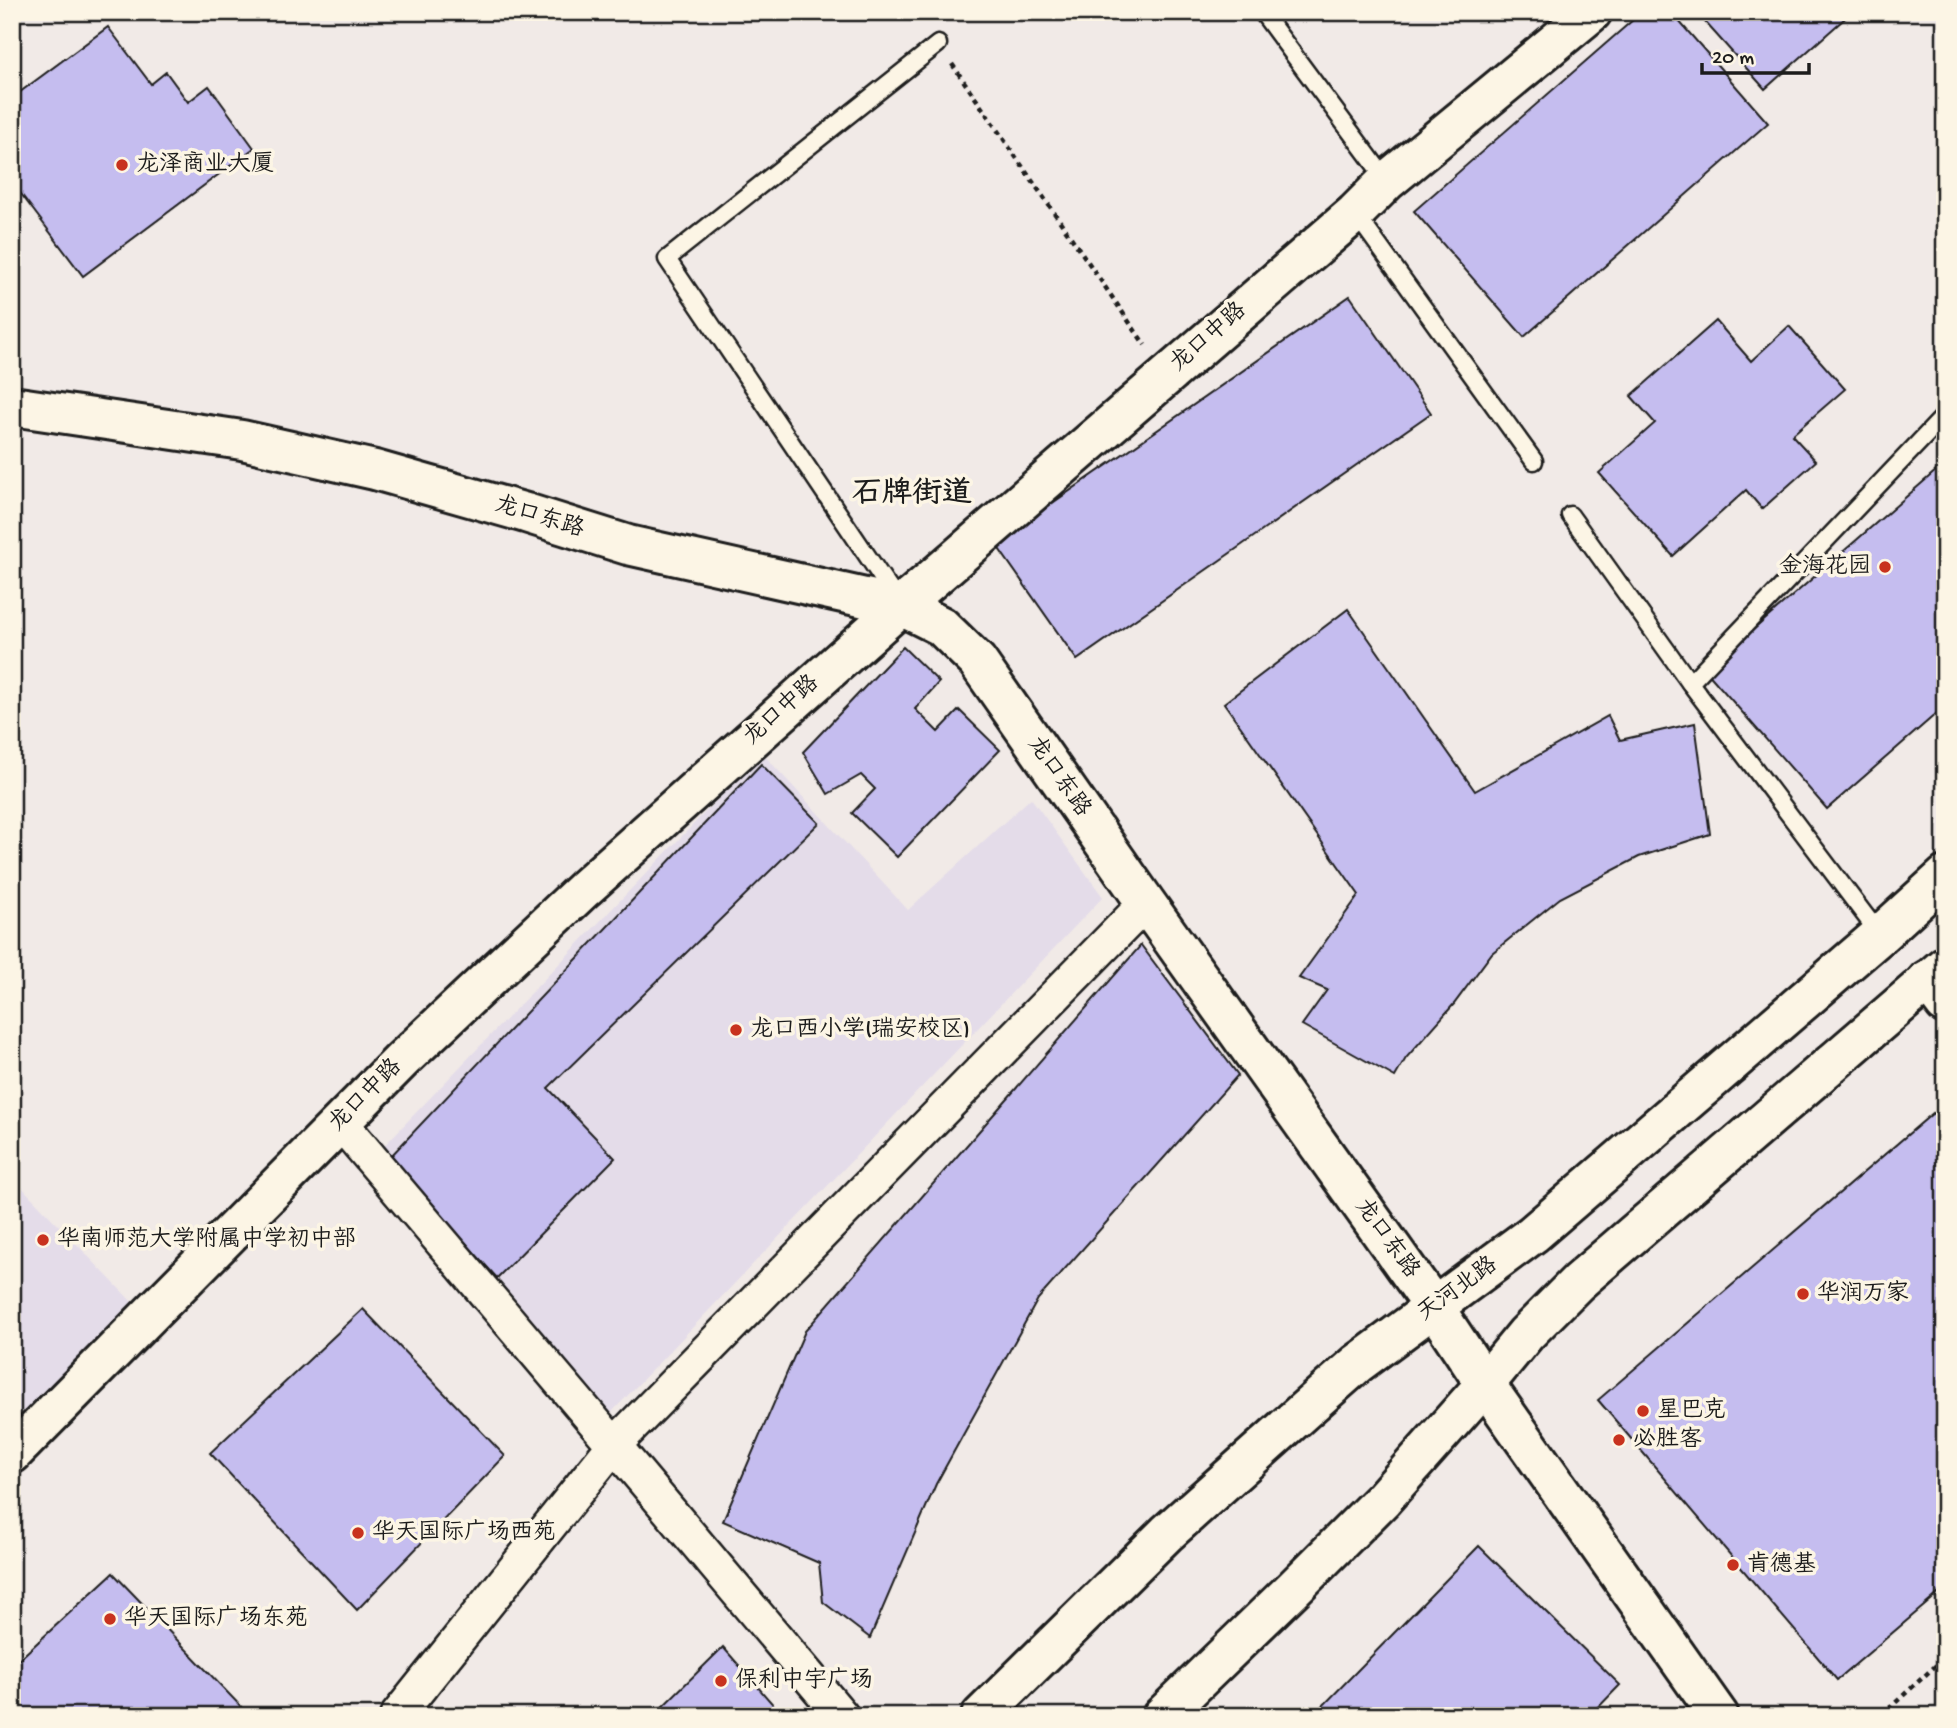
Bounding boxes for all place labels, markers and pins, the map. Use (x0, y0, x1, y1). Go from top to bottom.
place label: 龙泽商业大厦 (136, 151, 274, 179)
marker: 龙泽商业大厦 (114, 157, 130, 173)
place label: 金海花园 (1779, 553, 1871, 581)
marker: 金海花园 (1877, 559, 1893, 575)
place label: 龙口西小学(瑞安校区) (750, 1016, 970, 1044)
marker: 龙口西小学(瑞安校区) (728, 1022, 744, 1038)
place label: 华南师范大学附属中学初中部 (57, 1226, 356, 1254)
marker: 华南师范大学附属中学初中部 (35, 1232, 51, 1248)
place label: 华润万家 (1817, 1280, 1909, 1308)
marker: 华润万家 (1795, 1286, 1811, 1302)
place label: 星巴克 (1657, 1397, 1726, 1425)
marker: 星巴克 (1635, 1403, 1651, 1419)
place label: 必胜客 (1633, 1426, 1702, 1454)
marker: 必胜客 (1611, 1432, 1627, 1448)
place label: 华天国际广场西苑 (372, 1519, 556, 1547)
marker: 华天国际广场西苑 (350, 1525, 366, 1541)
place label: 肯德基 (1747, 1551, 1816, 1579)
marker: 肯德基 (1725, 1557, 1741, 1573)
place label: 华天国际广场东苑 (124, 1605, 308, 1633)
marker: 华天国际广场东苑 (102, 1611, 118, 1627)
place label: 保利中宇广场 (735, 1667, 873, 1695)
marker: 保利中宇广场 (713, 1673, 729, 1689)

